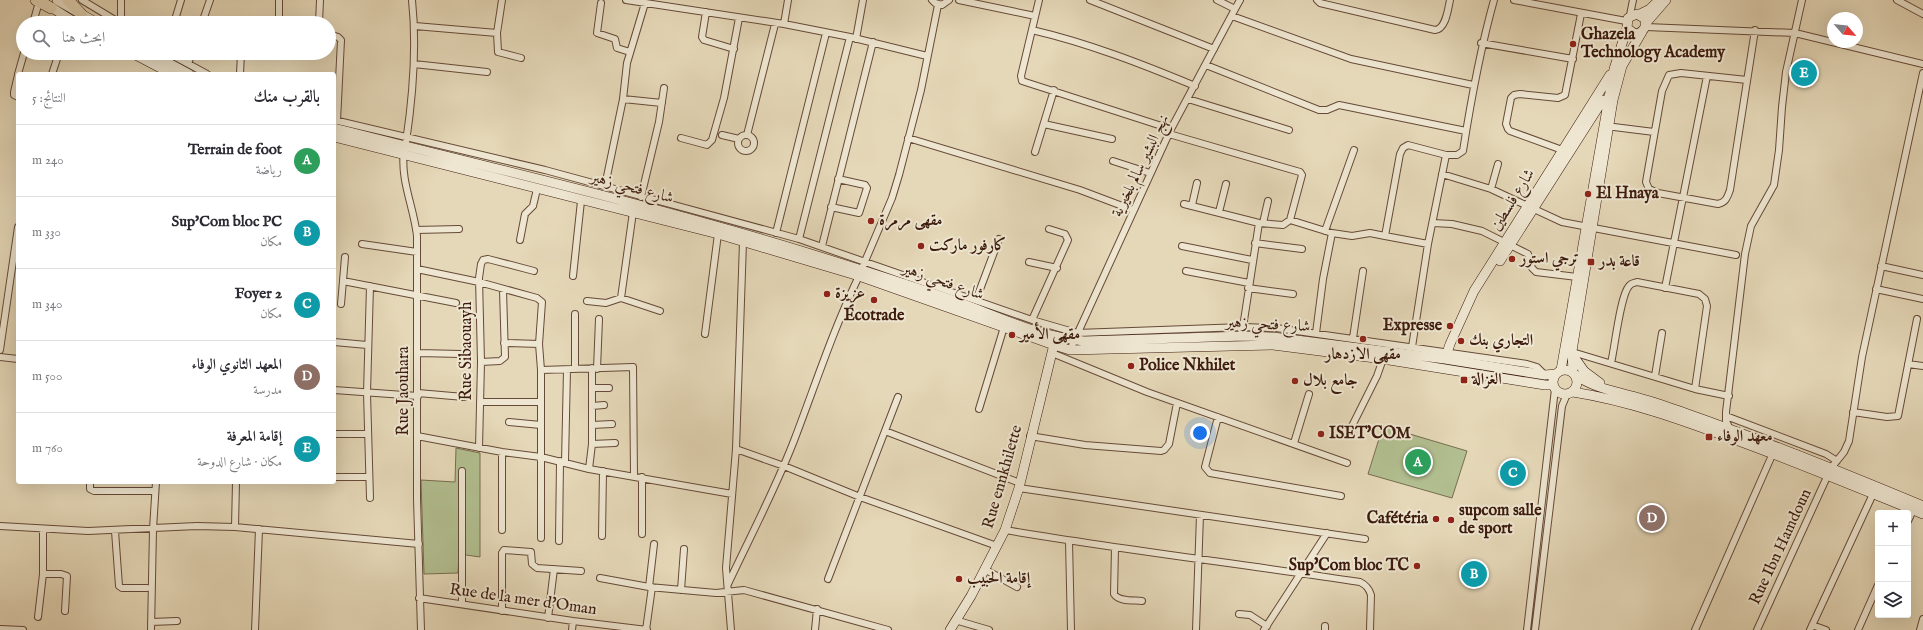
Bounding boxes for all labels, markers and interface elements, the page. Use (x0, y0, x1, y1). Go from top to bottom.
north arrow (1827, 12, 1863, 48)
search box (16, 16, 336, 60)
place label: Ghazela Technology Academy (1580, 25, 1726, 63)
icon: search (30, 27, 52, 49)
text: ابحث هنا (62, 28, 105, 47)
marker: Ghazela Technology Academy (1568, 39, 1578, 49)
pin: E (1791, 58, 1817, 88)
text: بالقرب منك (253, 87, 320, 108)
text: النتائج: 5 (32, 90, 66, 107)
street label: نهج البشير سالم بلخيرية (1108, 111, 1177, 222)
text: Terrain de foot (188, 140, 282, 159)
text: 240 m (32, 152, 64, 169)
text: A (303, 152, 311, 169)
text: رياضة (256, 162, 282, 179)
street label: شارع فلسطين (1486, 165, 1542, 236)
street label: شارع فتحي زهير (585, 167, 676, 213)
place label: El Hnaya (1596, 184, 1660, 204)
marker: El Hnaya (1583, 189, 1593, 199)
place label: مقهى مرمرة (879, 211, 942, 231)
text: Sup'Com bloc PC (171, 212, 282, 231)
marker: مقهى مرمرة (866, 216, 876, 226)
text: 330 m (32, 224, 61, 241)
text: B (303, 224, 311, 241)
text: مكان (260, 234, 282, 251)
place label: كارفور ماركت (929, 236, 1007, 256)
marker: كارفور ماركت (916, 241, 926, 251)
place label: ترجي استور (1518, 249, 1579, 271)
place label: قاعة بدر (1597, 252, 1640, 272)
marker: ترجي استور (1507, 254, 1517, 264)
marker: قاعة بدر (1586, 257, 1596, 267)
street label: شارع فتحي زهير (896, 258, 986, 309)
text: Foyer 2 (235, 284, 282, 303)
place label: عزيزة (835, 284, 866, 304)
marker: عزيزة (822, 289, 832, 299)
marker: Écotrade (869, 295, 879, 305)
text: 340 m (32, 296, 63, 313)
text: C (302, 296, 312, 313)
street label: Rue Sibaouayh (457, 301, 477, 400)
place label: Écotrade (844, 304, 905, 326)
text: مكان (260, 306, 282, 323)
street label: شارع فتحي زهير (1223, 313, 1311, 341)
place label: Expresse (1383, 316, 1443, 336)
marker: Expresse (1445, 321, 1455, 331)
place label: مقهى الأمير (1018, 322, 1080, 345)
marker: مقهى الأمير (1007, 330, 1017, 340)
place label: التجاري بنك (1469, 331, 1533, 353)
marker: مقهى الازدهار (1358, 334, 1368, 344)
marker: التجاري بنك (1456, 336, 1466, 346)
place label: مقهى الازدهار (1323, 345, 1401, 365)
street label: Rue Jaouhara (394, 346, 414, 436)
text: المعهد الثانوي الوفاء (191, 355, 282, 374)
place label: Police Nkhilet (1139, 356, 1236, 376)
marker: Police Nkhilet (1126, 361, 1136, 371)
text: 500 m (32, 368, 62, 385)
text: D (302, 368, 312, 385)
place label: الغزالة (1471, 370, 1502, 390)
place label: جامع بلال (1303, 371, 1358, 395)
marker: الغزالة (1459, 375, 1469, 385)
marker: جامع بلال (1290, 376, 1300, 386)
text: مدرسة (253, 382, 282, 399)
street label: Rue ennkhilette (979, 423, 1027, 531)
your location (1190, 423, 1210, 443)
place label: ISET'COM (1329, 424, 1411, 444)
text: إقامة المعرفة (227, 427, 282, 446)
place label: معهد الوفاء (1717, 427, 1773, 447)
marker: ISET'COM (1316, 429, 1326, 439)
marker: معهد الوفاء (1704, 432, 1714, 442)
text: 760 m (32, 440, 63, 457)
text: E (303, 440, 312, 457)
pin: A (1405, 447, 1431, 477)
text: مكان · شارع الدوحة (197, 454, 282, 471)
pin: C (1500, 458, 1526, 488)
street label: Rue Ibn Hamdoun (1745, 485, 1817, 608)
place label: supcom salle de sport (1459, 501, 1542, 539)
pin: D (1639, 503, 1665, 533)
place label: Cafétéria (1367, 509, 1429, 529)
map controls (1875, 510, 1911, 618)
button: + (1875, 510, 1911, 546)
marker: Cafétéria (1431, 514, 1441, 524)
marker: supcom salle de sport (1446, 515, 1456, 525)
button: − (1875, 546, 1911, 582)
place label: Sup'Com bloc TC (1289, 556, 1410, 576)
pin: B (1461, 559, 1487, 589)
marker: Sup'Com bloc TC (1412, 561, 1422, 571)
place label: إقامة الحبيب (967, 569, 1032, 589)
marker: إقامة الحبيب (954, 574, 964, 584)
street label: Rue de la mer d'Oman (448, 580, 598, 620)
button: layers (1875, 582, 1911, 618)

